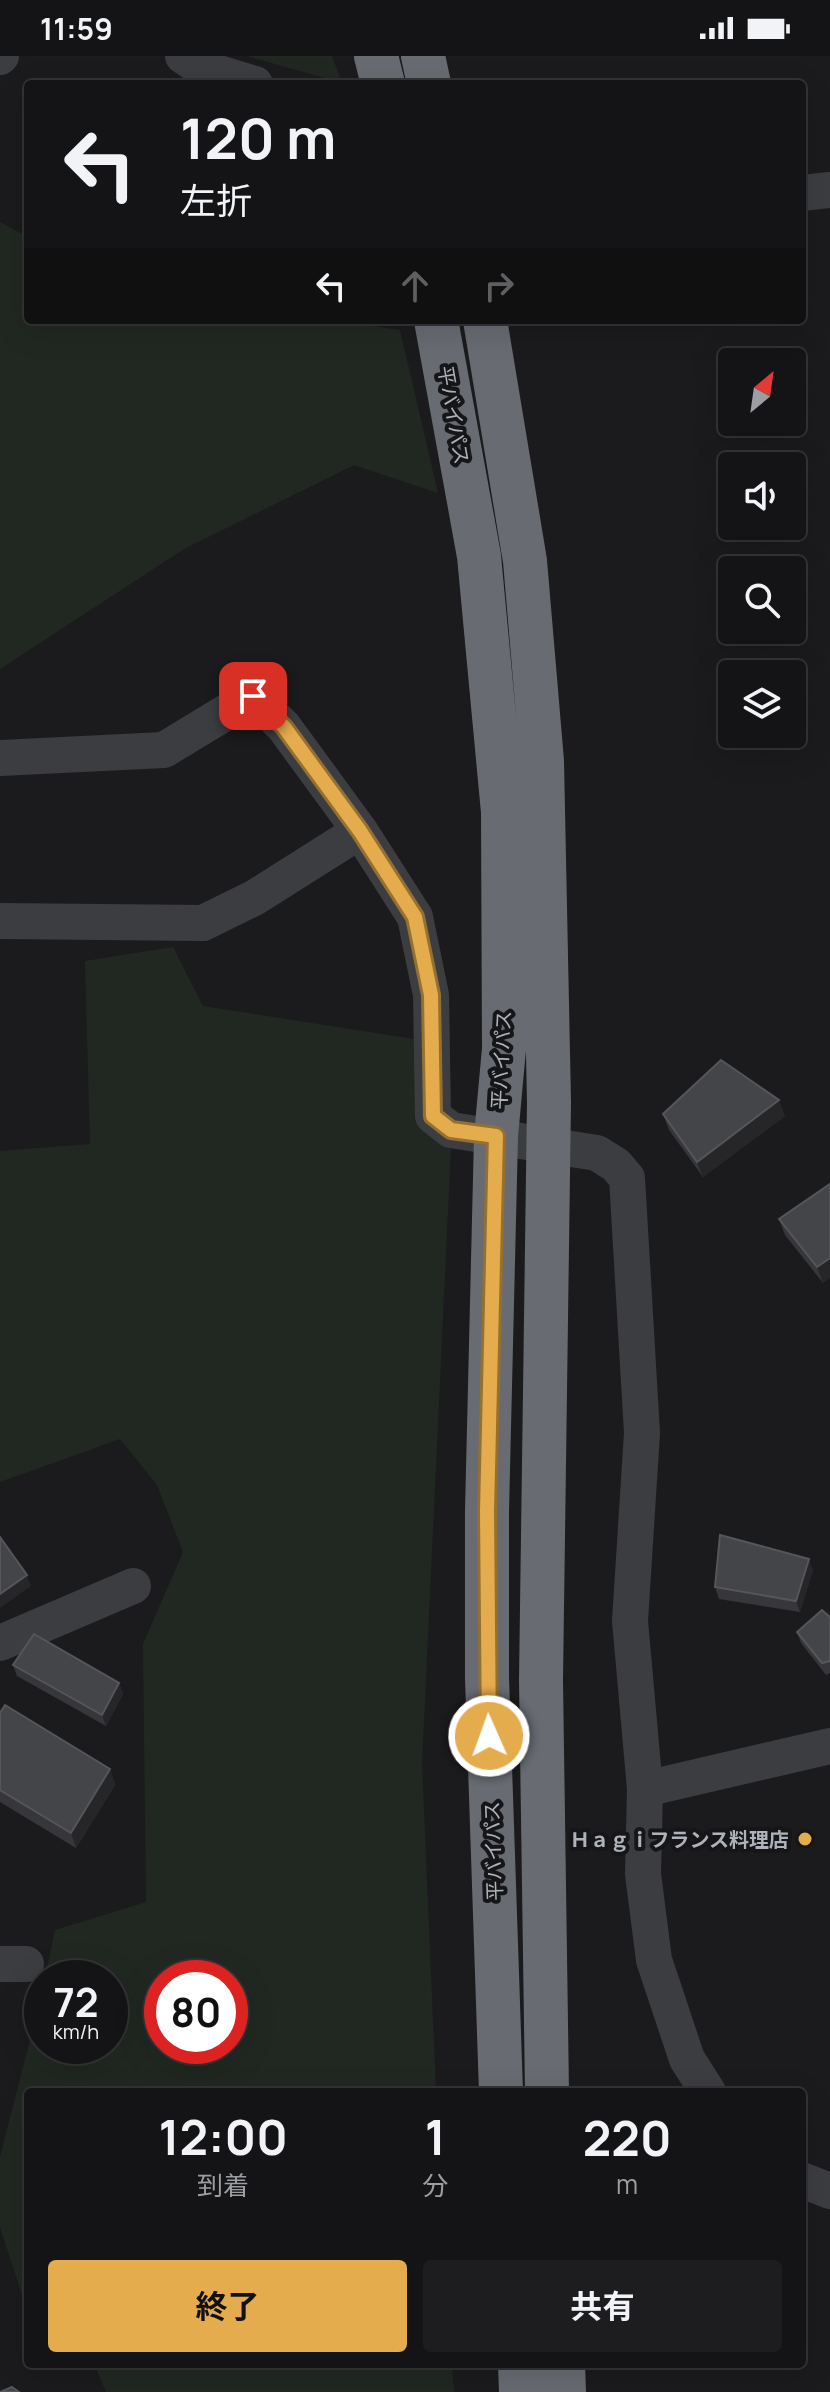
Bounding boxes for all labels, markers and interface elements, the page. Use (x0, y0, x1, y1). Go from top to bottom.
text: 11:59 (40, 8, 113, 49)
text: 120 m (180, 99, 336, 176)
icon: left (48, 112, 152, 216)
text: 左折 (180, 176, 252, 225)
icon: left (309, 264, 353, 308)
icon: ahead (393, 264, 437, 308)
icon: right (477, 264, 521, 308)
north arrow (718, 348, 806, 436)
map controls (718, 348, 806, 748)
street label: 平バイパス (432, 364, 476, 466)
button: sound (718, 452, 806, 540)
button: search (718, 556, 806, 644)
button: layers (718, 660, 806, 748)
pin (219, 662, 287, 730)
icon: arrive (231, 674, 275, 718)
street label: 平バイパス (485, 1010, 517, 1110)
position arrow (447, 1694, 531, 1778)
street label: 平バイパス (478, 1801, 508, 1901)
place label: Ｈａｇｉフランス料理店 (569, 1826, 789, 1853)
marker: Ｈａｇｉフランス料理店 (796, 1830, 814, 1848)
speed limit sign: 80 (144, 1960, 248, 2064)
text: 72 (53, 1974, 99, 2029)
text: km/h (53, 2018, 99, 2045)
text: 12:00 (159, 2104, 288, 2169)
text: 1 (425, 2104, 446, 2169)
text: 220 (583, 2105, 672, 2170)
text: m (616, 2166, 638, 2202)
text: 到着 (197, 2167, 249, 2203)
text: 分 (422, 2167, 448, 2203)
button: 終了 (48, 2260, 407, 2352)
button: 共有 (423, 2260, 782, 2352)

